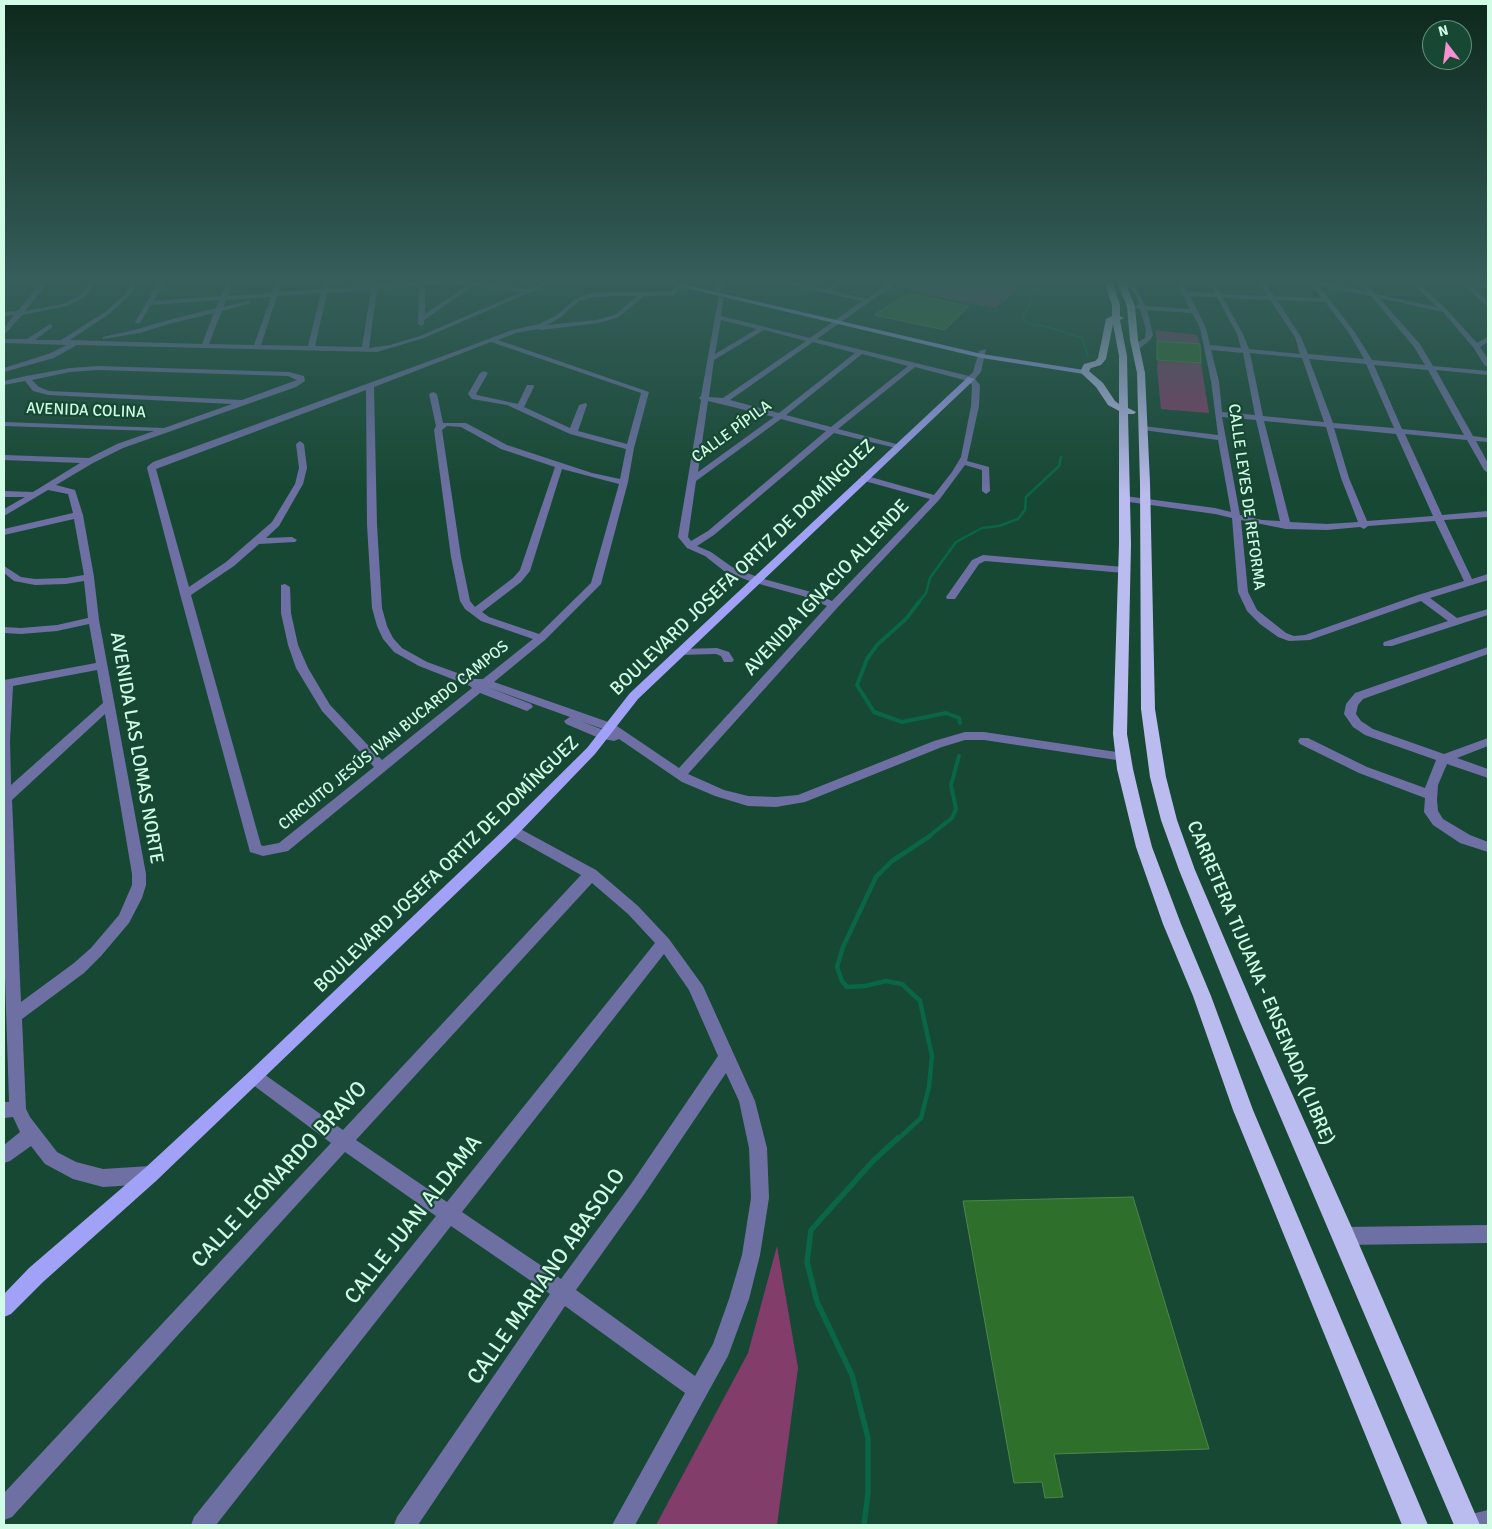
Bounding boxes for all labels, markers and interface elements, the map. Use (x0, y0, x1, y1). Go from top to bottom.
north arrow (1422, 20, 1472, 70)
text: N (1436, 22, 1450, 40)
street label: CALLE PÍPILA (688, 397, 776, 467)
street label: AVENIDA COLINA (26, 399, 146, 423)
street label: CALLE LEYES DE REFORMA (1223, 403, 1269, 591)
street label: BOULEVARD JOSEFA ORTIZ DE DOMÍNGUEZ (606, 435, 880, 701)
street label: AVENIDA IGNACIO ALLENDE (739, 495, 915, 681)
street label: AVENIDA LAS LOMAS NORTE (104, 630, 168, 866)
street label: CIRCUITO JESÚS IVAN BUCARDO CAMPOS (275, 637, 513, 835)
street label: BOULEVARD JOSEFA ORTIZ DE DOMÍNGUEZ (310, 732, 584, 998)
street label: CARRETERA TIJUANA - ENSENADA (LIBRE) (1181, 818, 1339, 1148)
street label: CALLE LEONARDO BRAVO (187, 1076, 373, 1274)
street label: CALLE JUAN ALDAMA (340, 1130, 488, 1310)
street label: CALLE MARIANO ABASOLO (462, 1164, 632, 1390)

